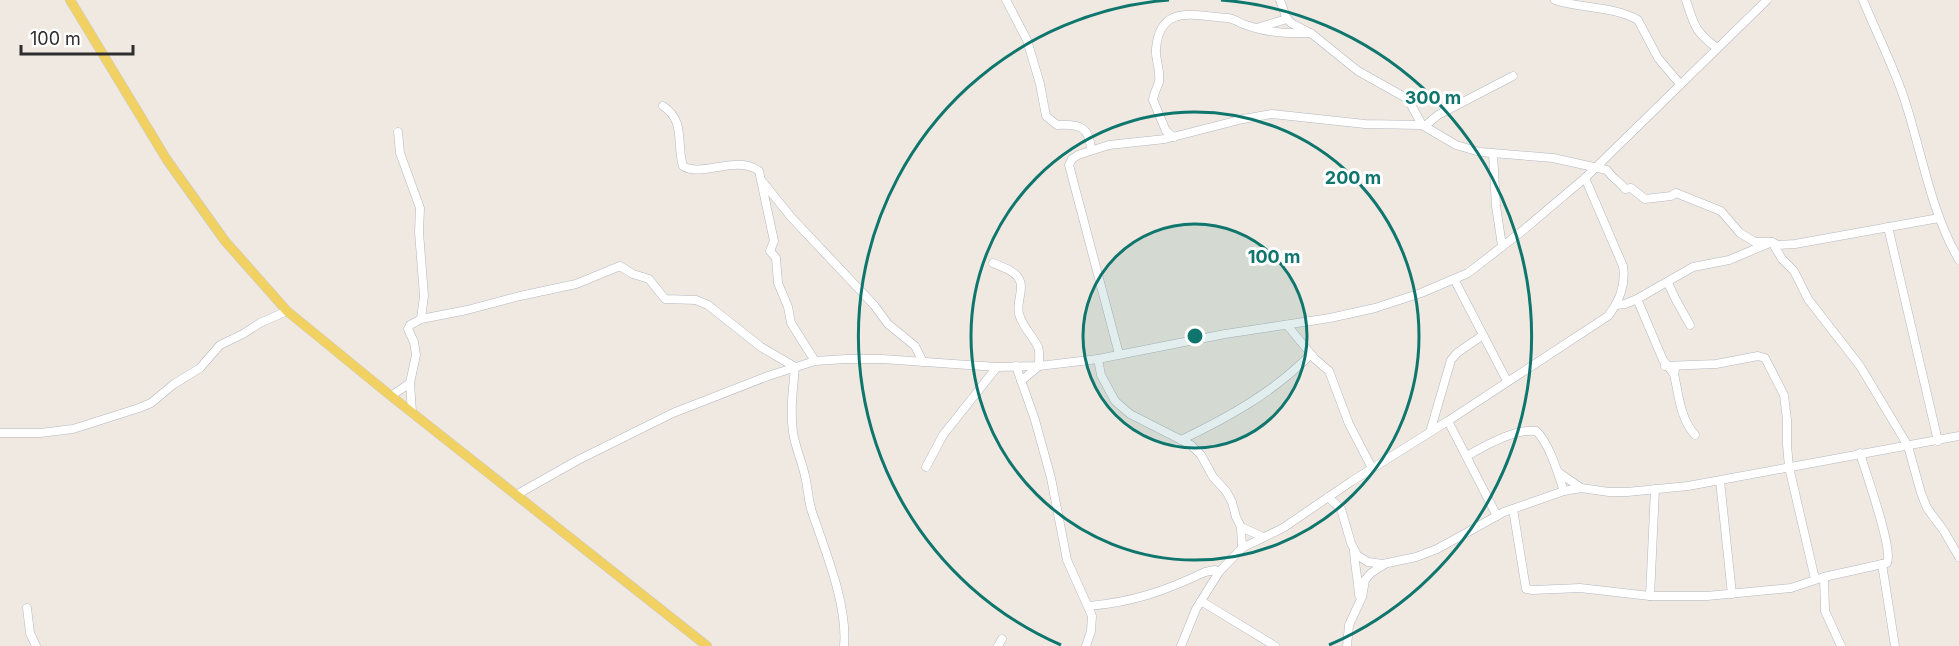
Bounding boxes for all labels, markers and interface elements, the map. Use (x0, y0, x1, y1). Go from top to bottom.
scale bar (21, 18, 134, 56)
text: 100 m (30, 28, 81, 49)
text: 300 m (1405, 87, 1461, 108)
text: 200 m (1325, 167, 1381, 188)
text: 100 m (1248, 246, 1300, 267)
centre of rings (1185, 326, 1205, 346)

